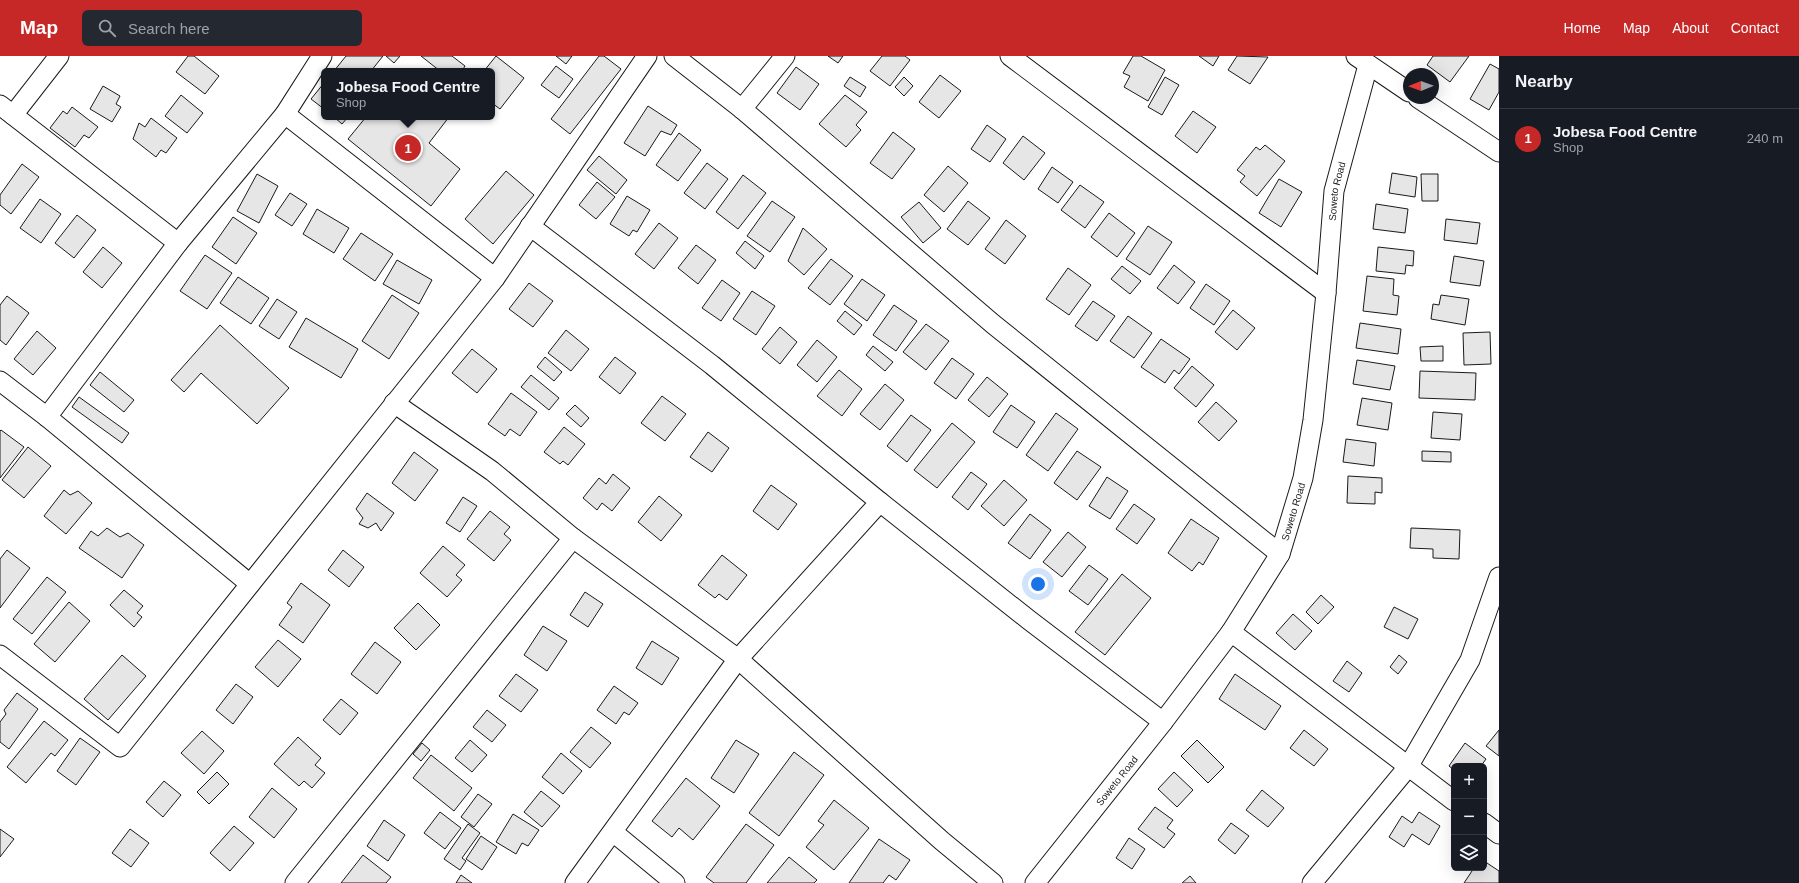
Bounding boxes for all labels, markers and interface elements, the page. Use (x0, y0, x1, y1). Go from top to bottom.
search box (82, 10, 362, 46)
text: Map (20, 17, 58, 38)
icon: search (96, 17, 118, 39)
text: Search here (128, 20, 210, 37)
text: Home (1564, 20, 1601, 36)
text: Map (1623, 20, 1650, 36)
text: About (1672, 20, 1709, 36)
text: Contact (1731, 20, 1779, 36)
popup (321, 68, 495, 120)
north arrow (1403, 68, 1439, 104)
text: Nearby (1515, 72, 1573, 91)
text: Jobesa Food Centre (336, 78, 480, 95)
text: Shop (336, 95, 366, 110)
text: Jobesa Food Centre (1553, 123, 1697, 140)
text: 1 (1524, 131, 1532, 146)
text: 240 m (1747, 131, 1783, 146)
pin: 1 (395, 133, 421, 163)
text: Shop (1553, 140, 1583, 155)
street label: Soweto Road (1327, 161, 1348, 221)
street label: Soweto Road (1279, 481, 1307, 542)
your location (1028, 574, 1048, 594)
street label: Soweto Road (1094, 754, 1140, 808)
map controls (1451, 763, 1487, 871)
button: + (1451, 763, 1487, 799)
button: − (1451, 799, 1487, 835)
button: layers (1451, 835, 1487, 871)

